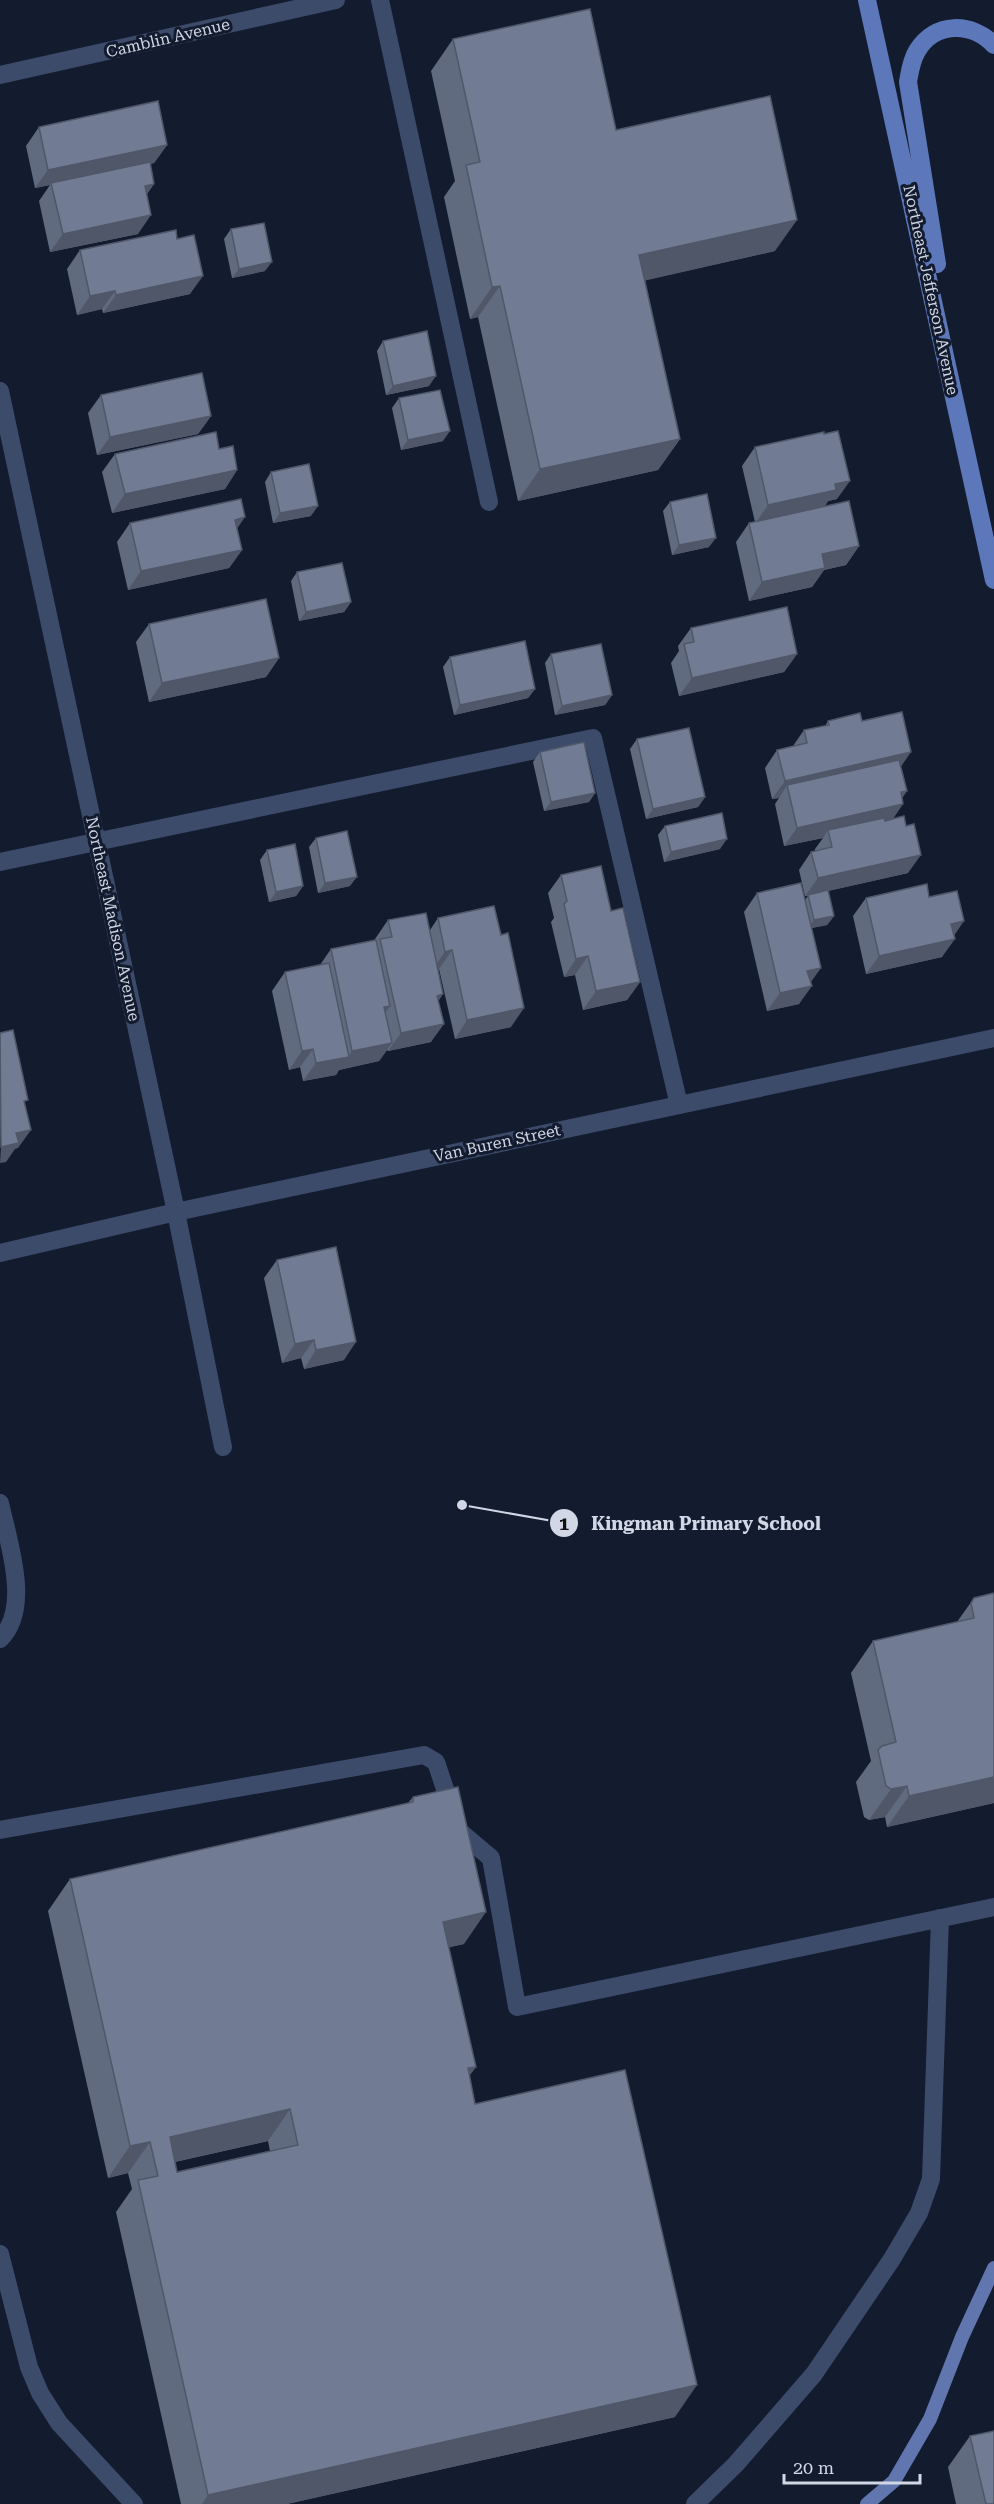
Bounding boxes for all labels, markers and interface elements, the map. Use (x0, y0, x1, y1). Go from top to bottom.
street label: Camblin Avenue (104, 14, 232, 61)
street label: Northeast Jefferson Avenue (899, 183, 963, 397)
street label: Northeast Madison Avenue (82, 815, 144, 1023)
street label: Van Buren Street (432, 1120, 562, 1166)
callout: Kingman Primary School (549, 1505, 833, 1541)
text: 1 (559, 1513, 569, 1534)
text: Kingman Primary School (591, 1513, 821, 1534)
scale bar (784, 2447, 920, 2485)
text: 20 m (793, 2457, 834, 2478)

